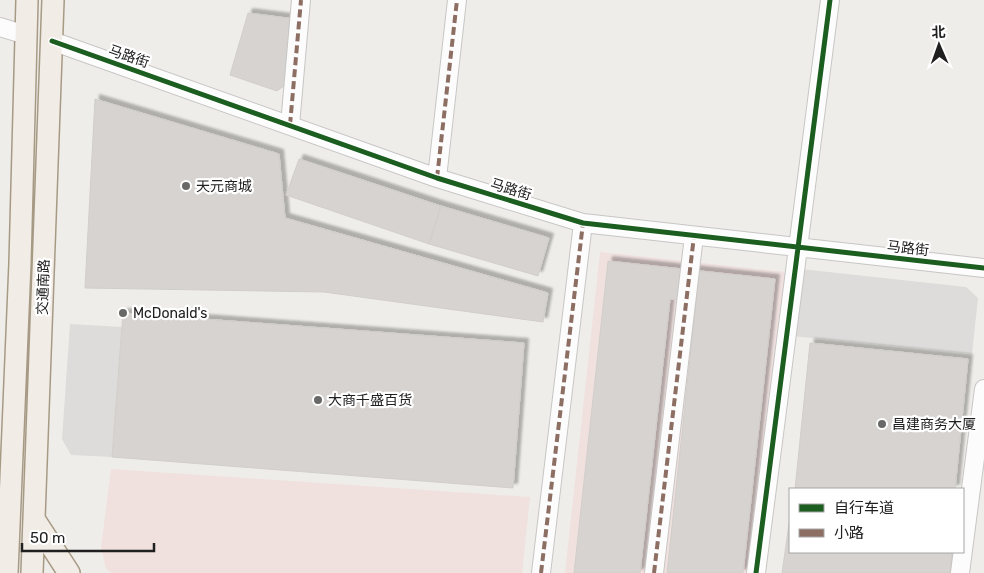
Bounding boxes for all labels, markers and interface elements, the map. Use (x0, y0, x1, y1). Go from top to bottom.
north arrow (914, 20, 964, 70)
text: 北 (931, 24, 946, 41)
street label: 马路街 (106, 42, 151, 71)
street label: 马路街 (488, 175, 533, 204)
place label: 天元商城 (196, 178, 252, 195)
marker: 天元商城 (180, 180, 192, 192)
street label: 马路街 (886, 238, 930, 259)
street label: 交通南路 (34, 259, 53, 315)
place label: McDonald's (133, 305, 207, 322)
marker: McDonald's (117, 307, 129, 319)
place label: 大商千盛百货 (328, 392, 412, 409)
marker: 大商千盛百货 (312, 394, 324, 406)
place label: 昌建商务大厦 (892, 416, 976, 433)
marker: 昌建商务大厦 (876, 418, 888, 430)
legend (789, 488, 964, 553)
text: 自行车道 (834, 499, 894, 517)
scale bar (22, 520, 155, 552)
text: 小路 (834, 524, 864, 542)
text: 50 m (30, 529, 65, 547)

